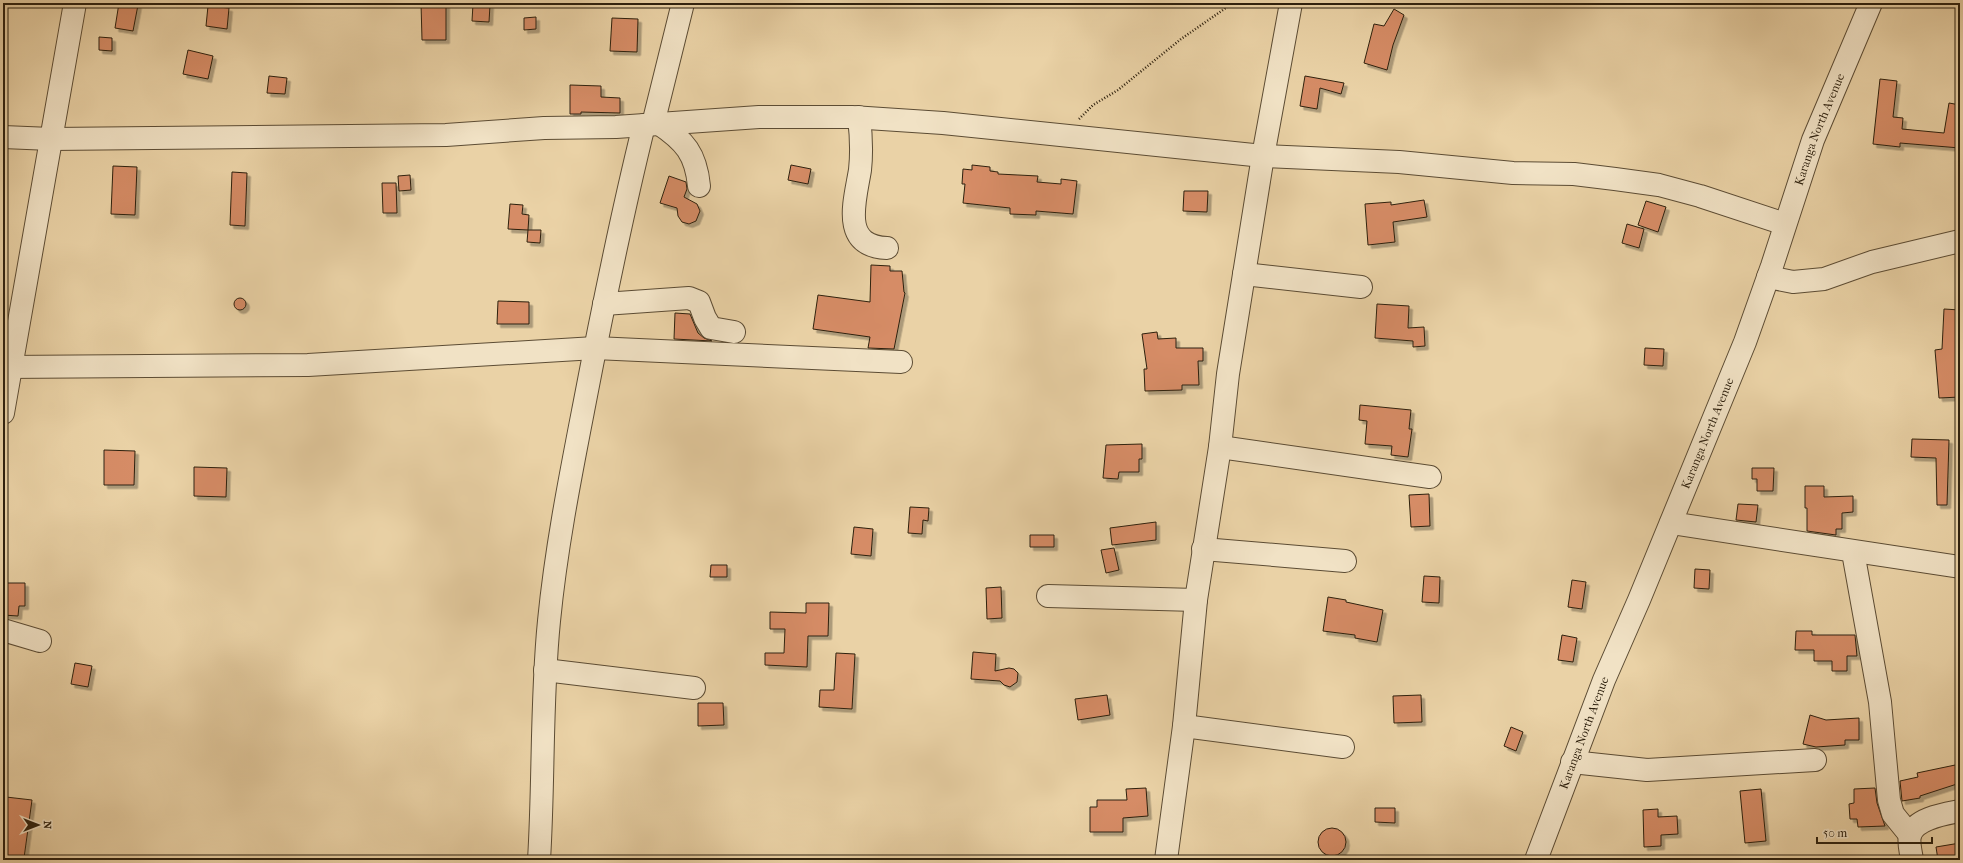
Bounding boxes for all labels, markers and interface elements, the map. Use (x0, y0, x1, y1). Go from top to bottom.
street label: Karanga North Avenue (1792, 71, 1847, 187)
street label: Karanga North Avenue (1678, 375, 1737, 491)
street label: Karanga North Avenue (1556, 674, 1612, 791)
north arrow (18, 805, 58, 845)
scale bar (1817, 819, 1932, 845)
text: N (41, 821, 54, 830)
text: 50 m (1823, 826, 1847, 840)

